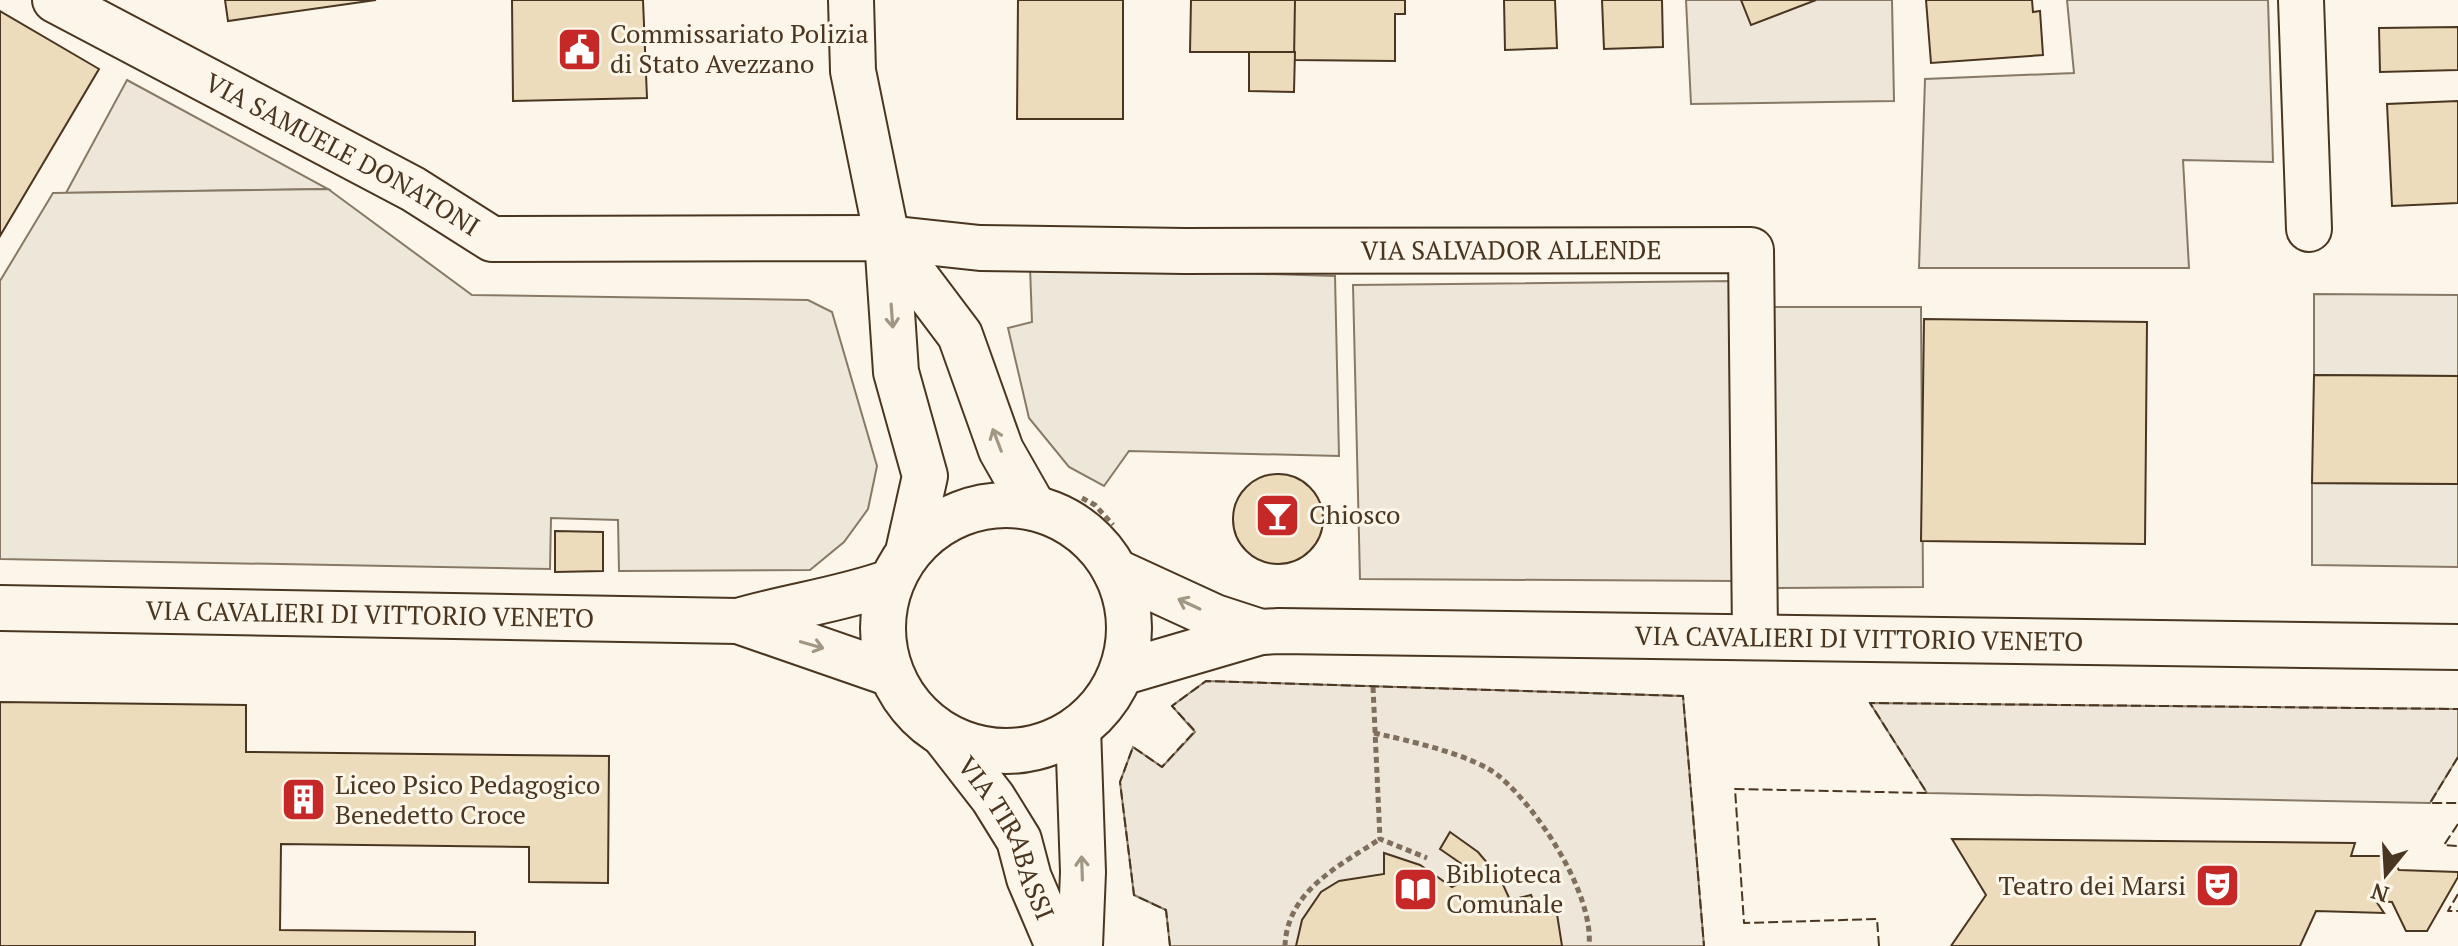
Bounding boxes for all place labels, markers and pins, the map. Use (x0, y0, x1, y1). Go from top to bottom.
place label: Commissariato Polizia di Stato Avezzano (610, 16, 869, 80)
public building icon: Commissariato Polizia di Stato Avezzano (555, 25, 603, 73)
bar icon: Chiosco (1254, 491, 1302, 539)
place label: Chiosco (1309, 497, 1401, 531)
place label: Liceo Psico Pedagogico Benedetto Croce (335, 767, 600, 831)
building icon: Liceo Psico Pedagogico Benedetto Croce (280, 776, 328, 824)
place label: Biblioteca Comunale (1446, 856, 1563, 920)
theatre icon: Teatro dei Marsi (2193, 862, 2241, 910)
library icon: Biblioteca Comunale (1391, 865, 1439, 913)
place label: Teatro dei Marsi (1999, 868, 2186, 902)

